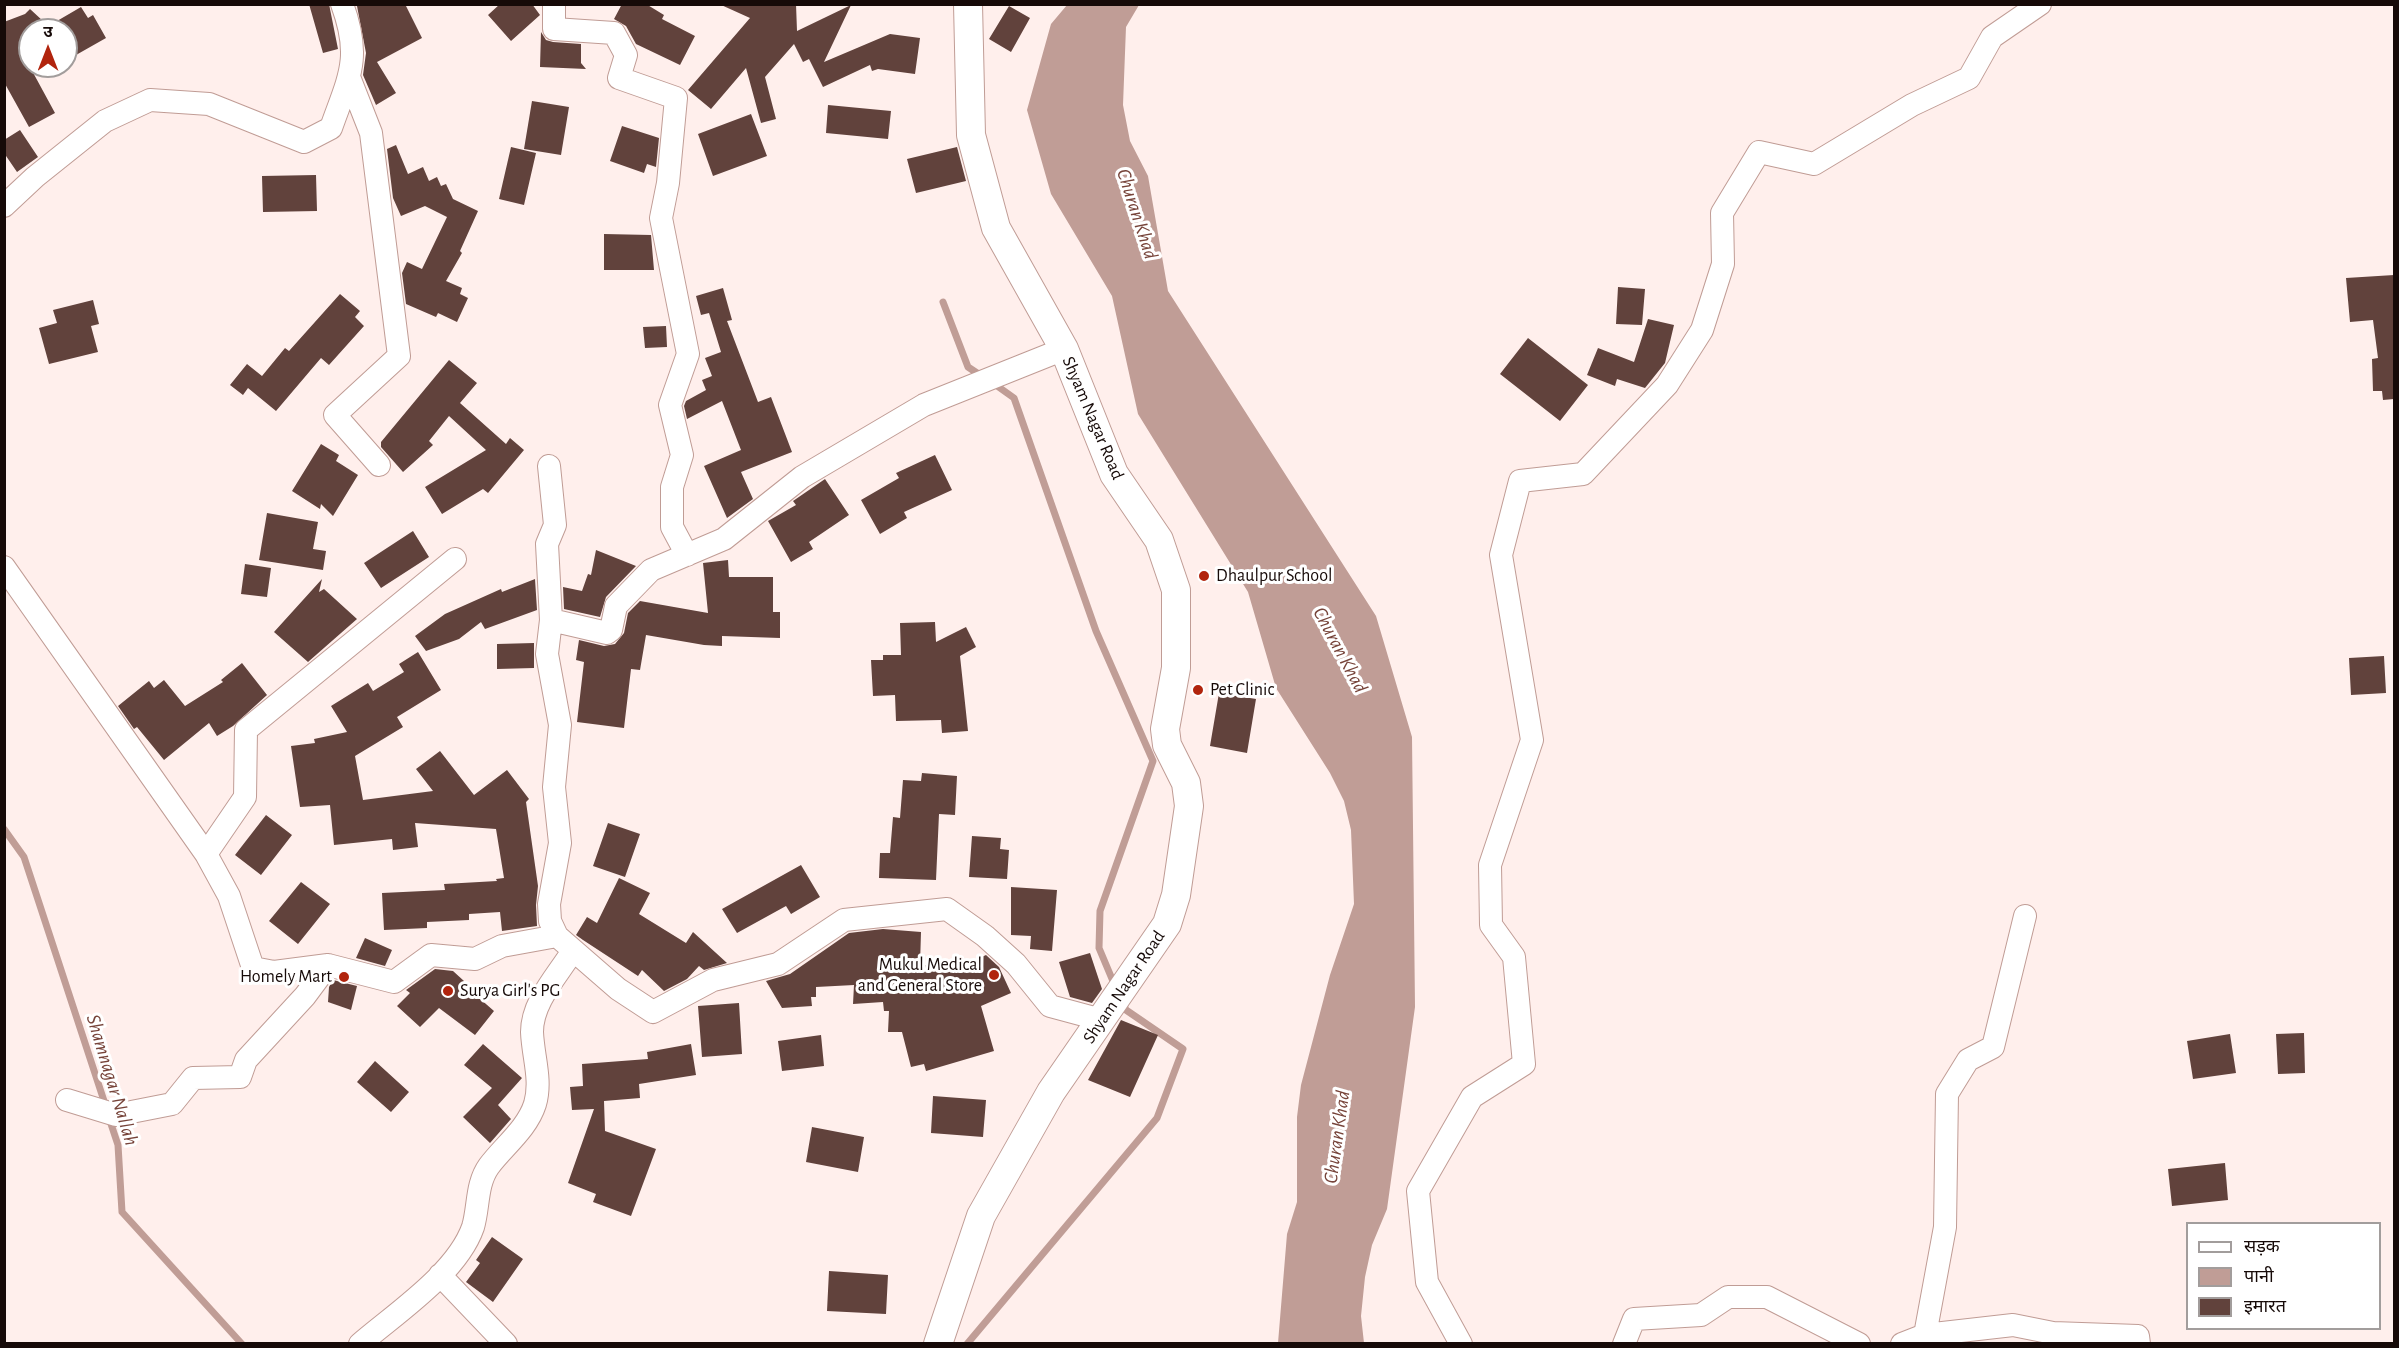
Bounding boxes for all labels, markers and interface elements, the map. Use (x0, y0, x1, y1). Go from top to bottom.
north arrow (18, 18, 78, 78)
text: उ (43, 24, 53, 40)
water label: Churan Khad (1111, 166, 1163, 262)
street label: Shyam Nagar Road (1057, 353, 1129, 483)
place label: Dhaulpur School (1216, 565, 1332, 587)
marker: Dhaulpur School (1197, 569, 1211, 583)
water label: Churan Khad (1307, 603, 1373, 697)
place label: Pet Clinic (1210, 679, 1274, 701)
marker: Pet Clinic (1191, 683, 1205, 697)
street label: Shyam Nagar Road (1078, 926, 1170, 1048)
place label: Mukul Medical and General Store (858, 954, 982, 996)
place label: Homely Mart (240, 966, 332, 988)
marker: Mukul Medical and General Store (987, 968, 1001, 982)
marker: Homely Mart (337, 970, 351, 984)
place label: Surya Girl's PG (460, 980, 560, 1002)
marker: Surya Girl's PG (441, 984, 455, 998)
water label: Shamnagar Nallah (81, 1011, 143, 1149)
water label: Churan Khad (1319, 1089, 1355, 1185)
legend (2186, 1222, 2381, 1330)
text: सड़क (2244, 1238, 2280, 1256)
text: पानी (2244, 1268, 2274, 1286)
text: इमारत (2244, 1298, 2286, 1316)

